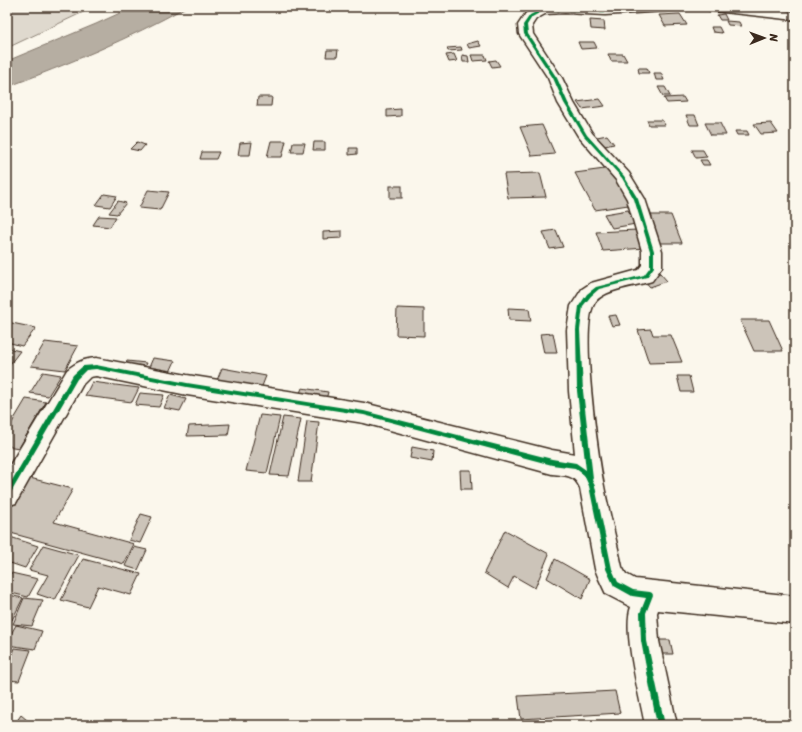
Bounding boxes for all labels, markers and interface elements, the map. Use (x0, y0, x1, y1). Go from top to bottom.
north arrow (744, 18, 784, 58)
text: N (764, 33, 783, 42)

